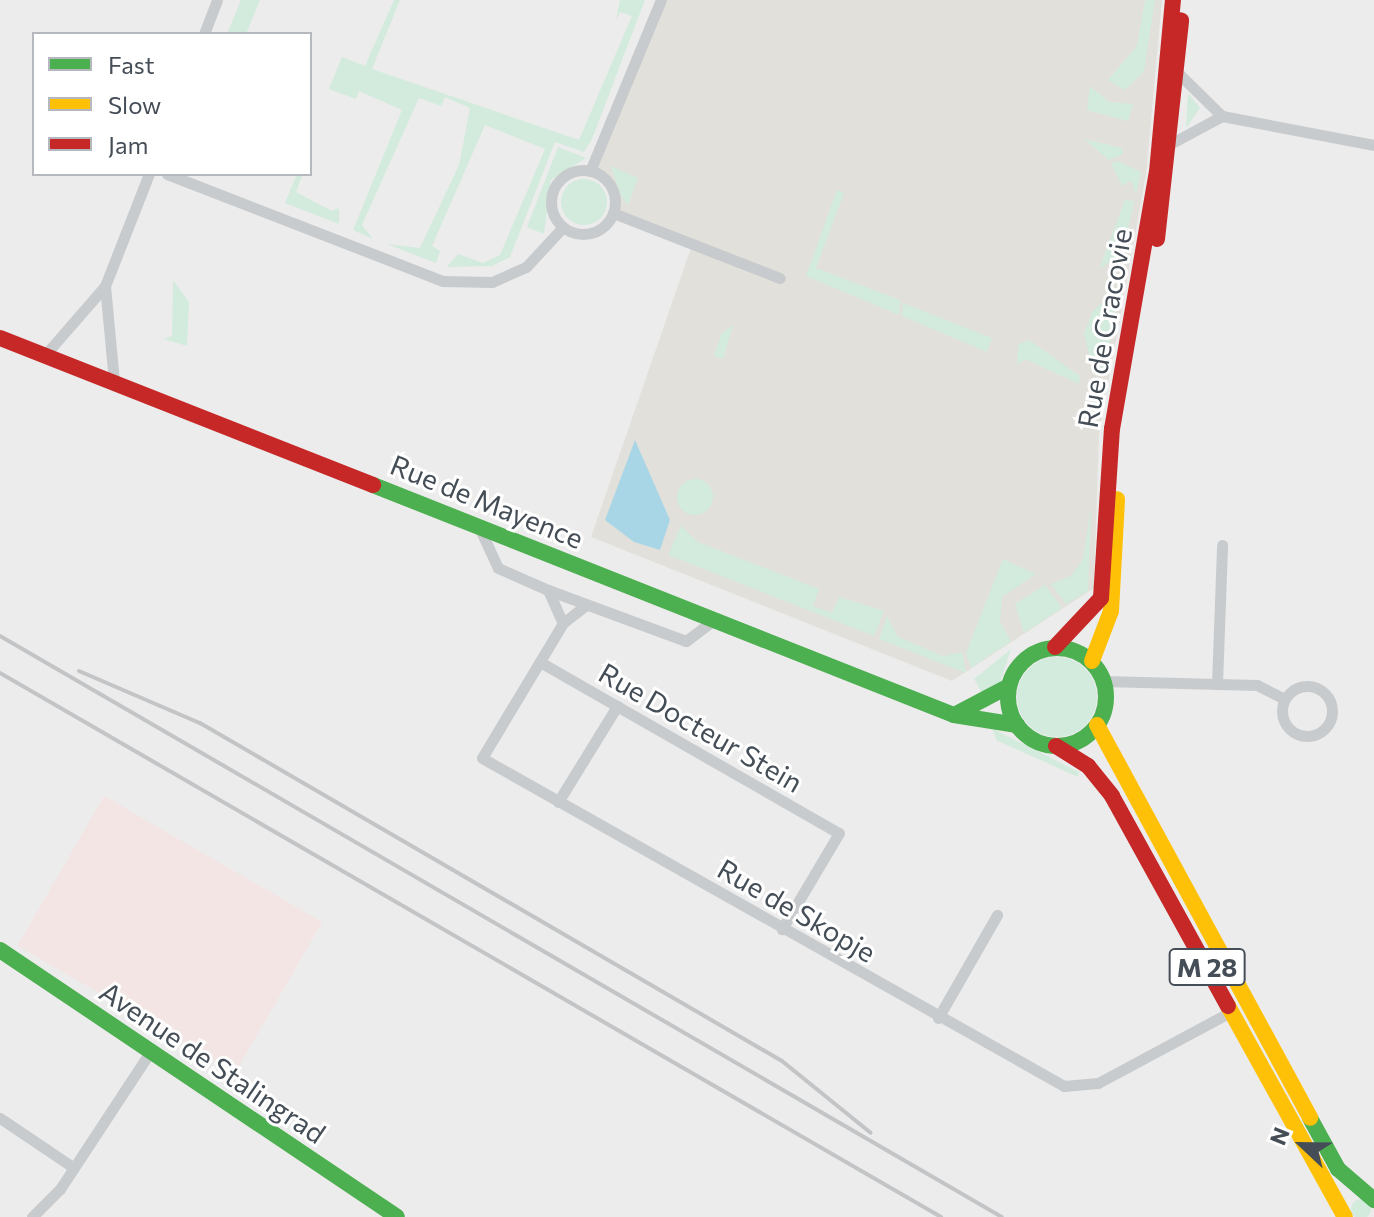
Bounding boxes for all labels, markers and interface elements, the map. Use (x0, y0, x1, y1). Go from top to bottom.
legend (32, 32, 312, 176)
text: Fast (108, 50, 155, 79)
text: Slow (108, 90, 161, 119)
text: Jam (108, 130, 148, 159)
street label: Rue de Cracovie (1070, 226, 1138, 430)
street label: Rue de Mayence (386, 447, 588, 555)
street label: Rue Docteur Stein (593, 655, 809, 799)
street label: Rue de Skopje (712, 851, 882, 969)
road number: M 28 (1167, 945, 1247, 989)
street label: Avenue de Stalingrad (94, 974, 332, 1150)
north arrow (1262, 1105, 1342, 1185)
text: N (1264, 1123, 1295, 1149)

